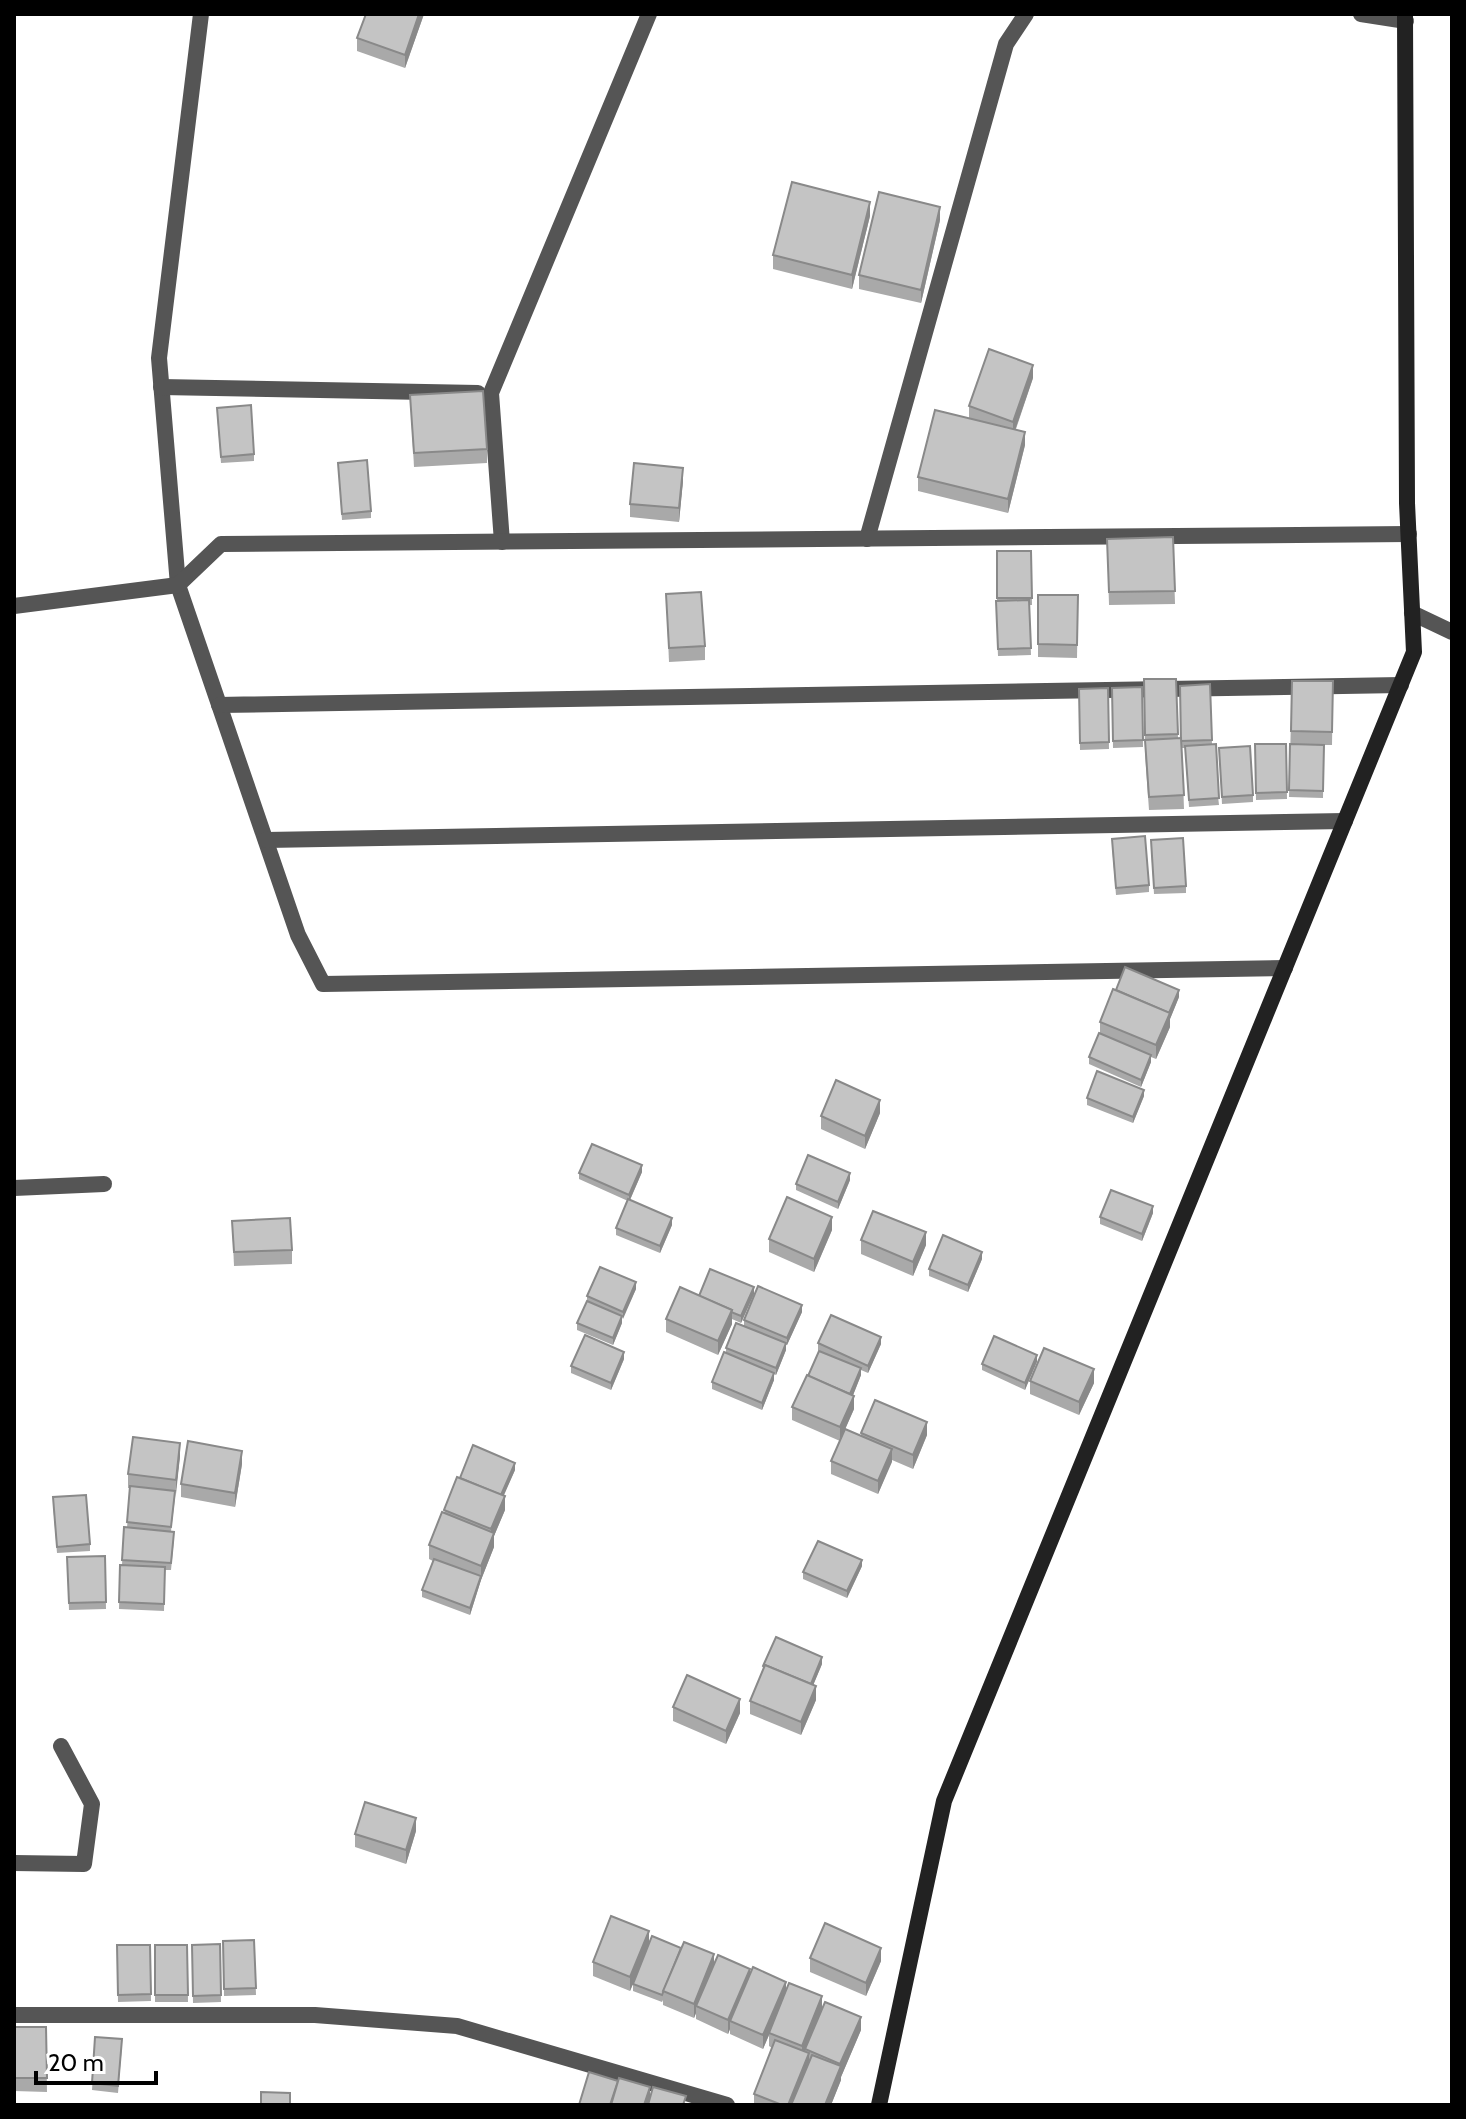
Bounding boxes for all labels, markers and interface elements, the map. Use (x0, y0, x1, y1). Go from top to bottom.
scale bar (36, 2035, 156, 2085)
text: 20 m (48, 2048, 104, 2077)

